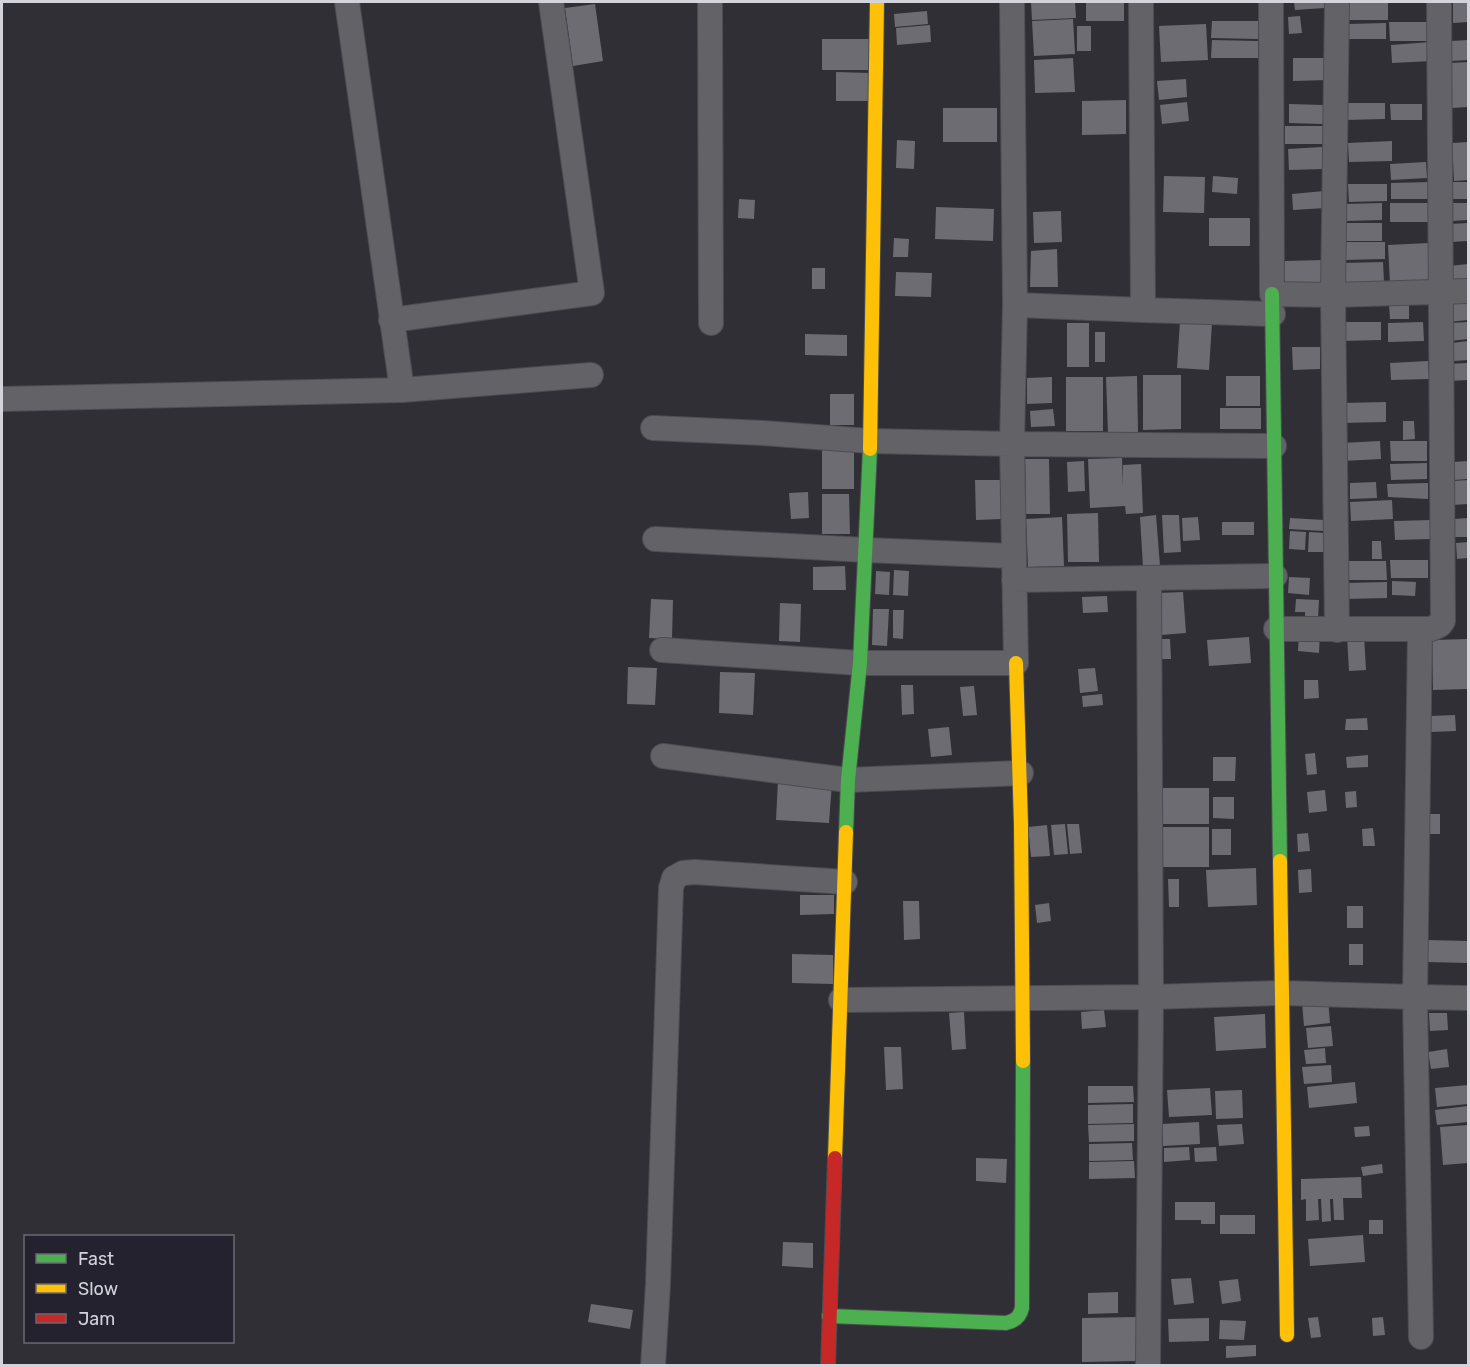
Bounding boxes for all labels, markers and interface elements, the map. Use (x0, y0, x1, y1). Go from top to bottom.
legend (24, 1235, 234, 1343)
text: Fast (78, 1248, 114, 1270)
text: Slow (78, 1278, 118, 1300)
text: Jam (78, 1308, 115, 1330)

